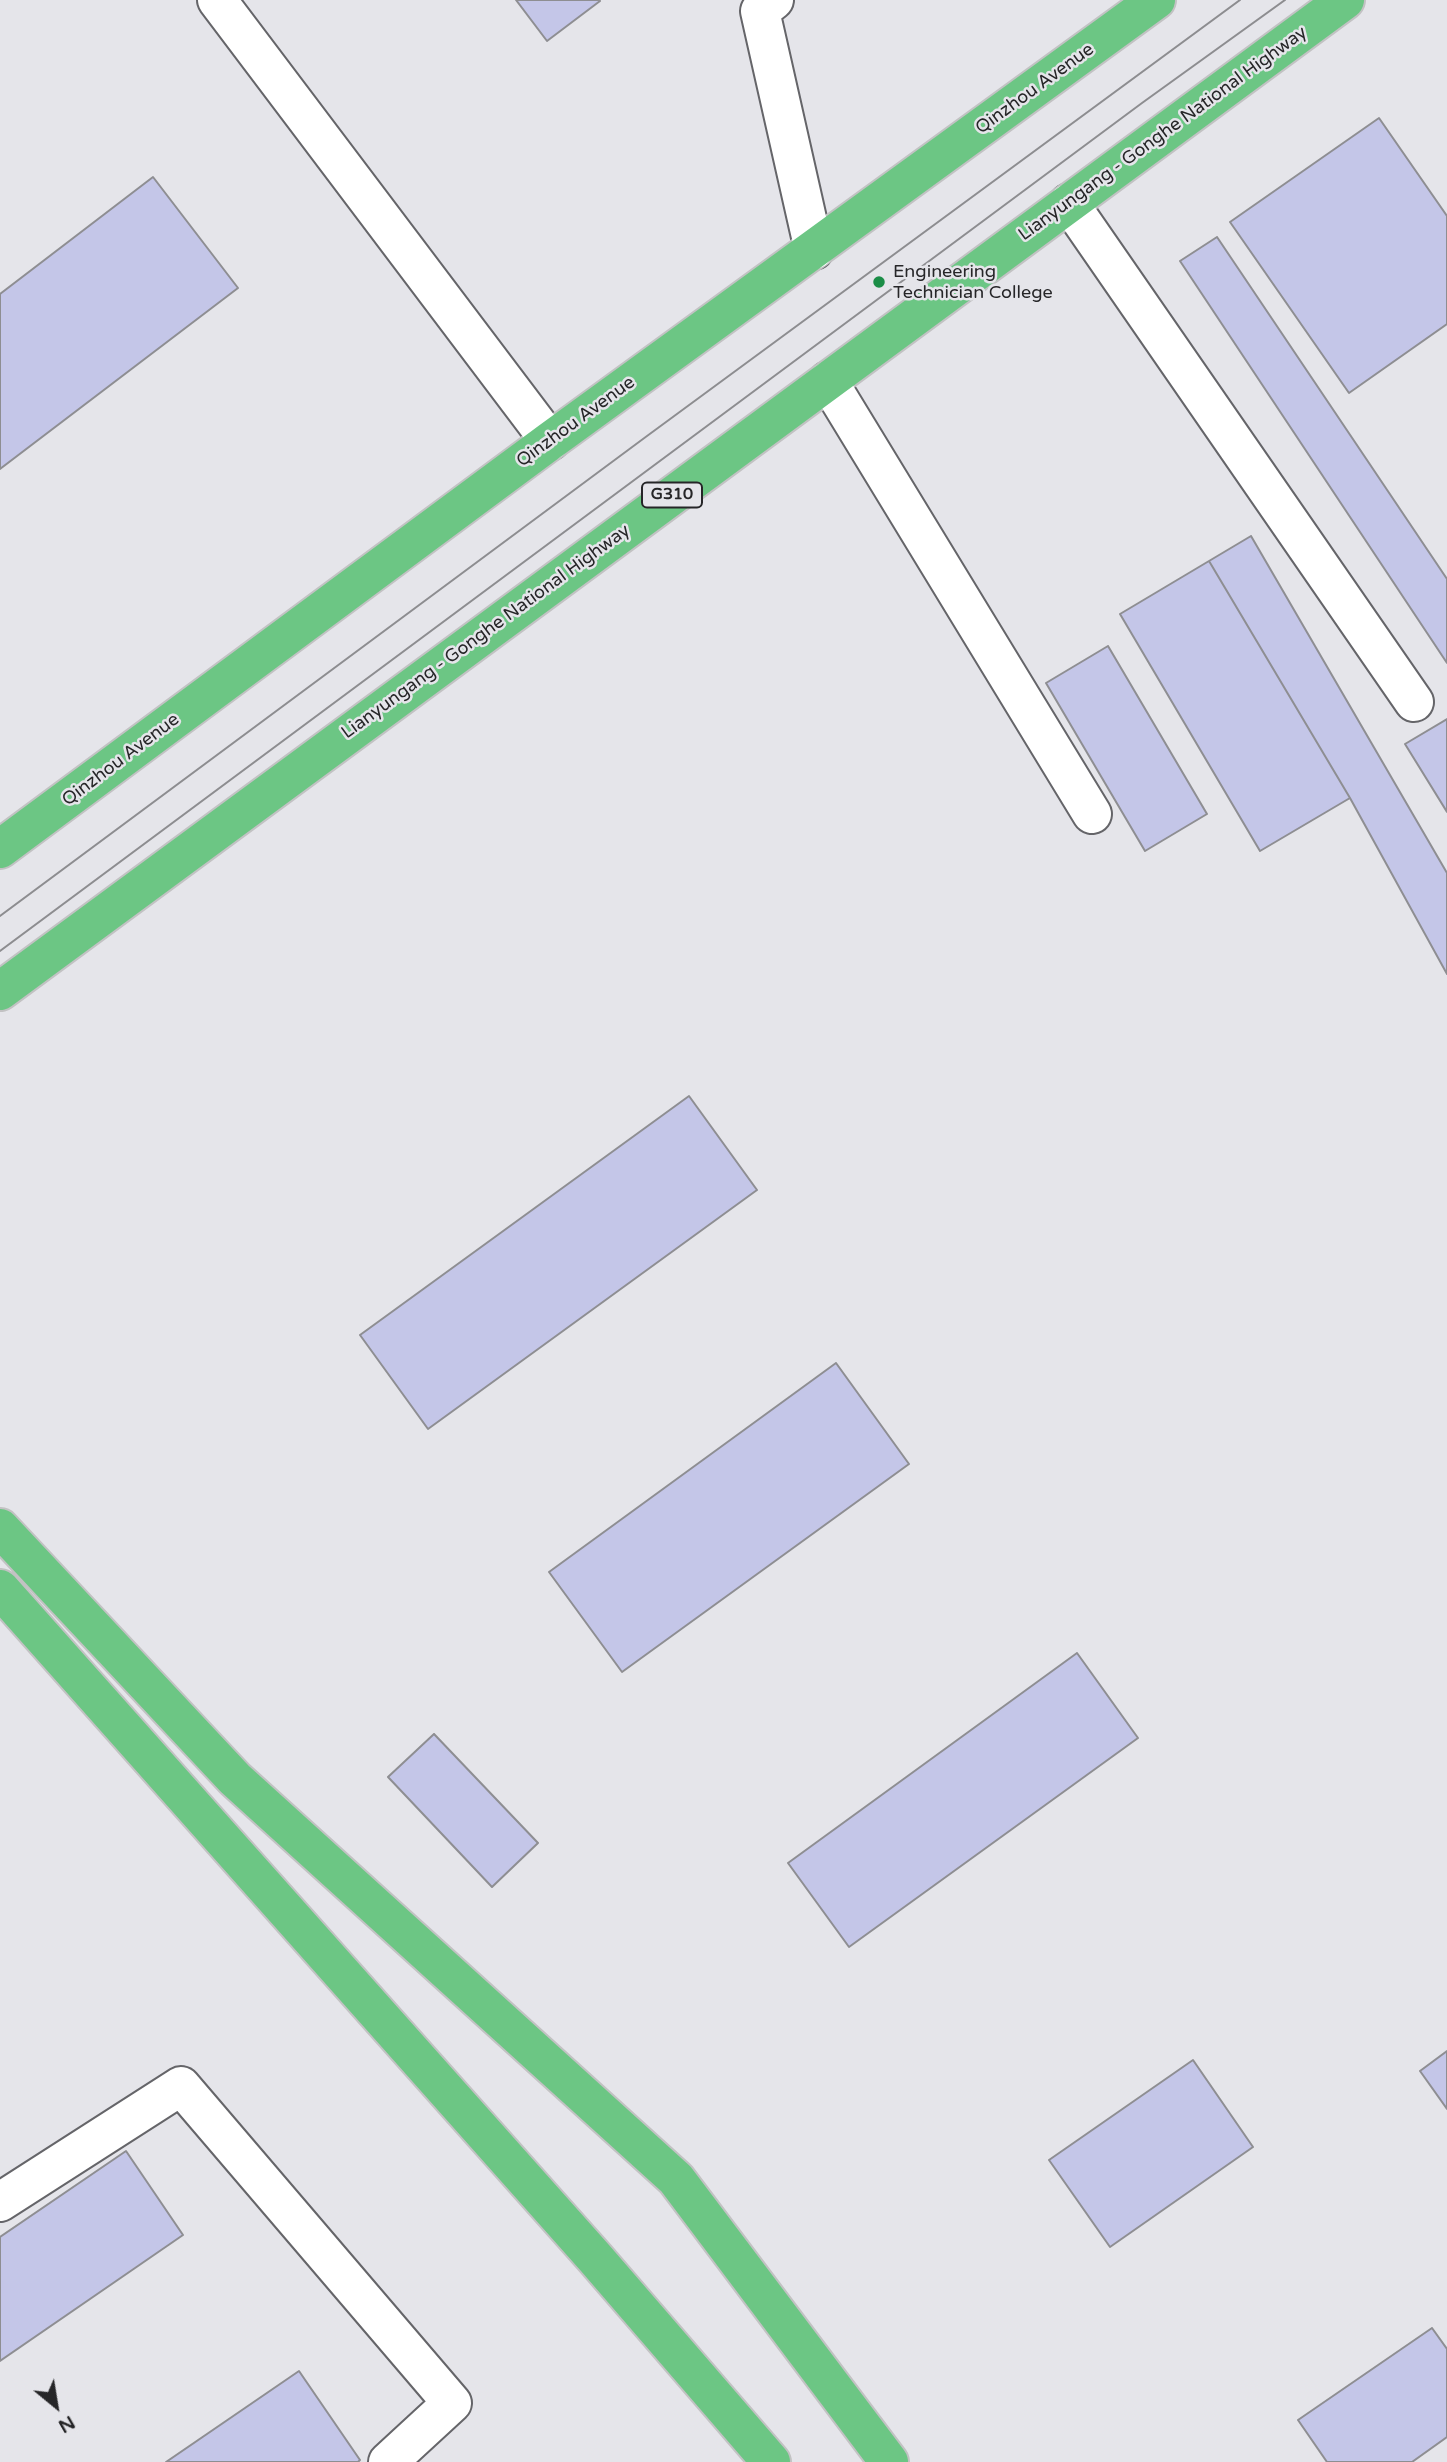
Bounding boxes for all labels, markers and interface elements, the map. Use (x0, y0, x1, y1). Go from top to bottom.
street label: Lianyungang - Gonghe National Highway (1015, 22, 1311, 246)
street label: Qinzhou Avenue (972, 39, 1098, 139)
place label: Engineering Technician College (893, 261, 1053, 304)
marker: Engineering Technician College (871, 274, 887, 290)
street label: Qinzhou Avenue (513, 372, 639, 472)
road number: G310 (642, 482, 702, 508)
street label: Lianyungang - Gonghe National Highway (338, 520, 634, 744)
street label: Qinzhou Avenue (58, 709, 184, 811)
north arrow (21, 2371, 91, 2441)
text: N (54, 2411, 79, 2438)

